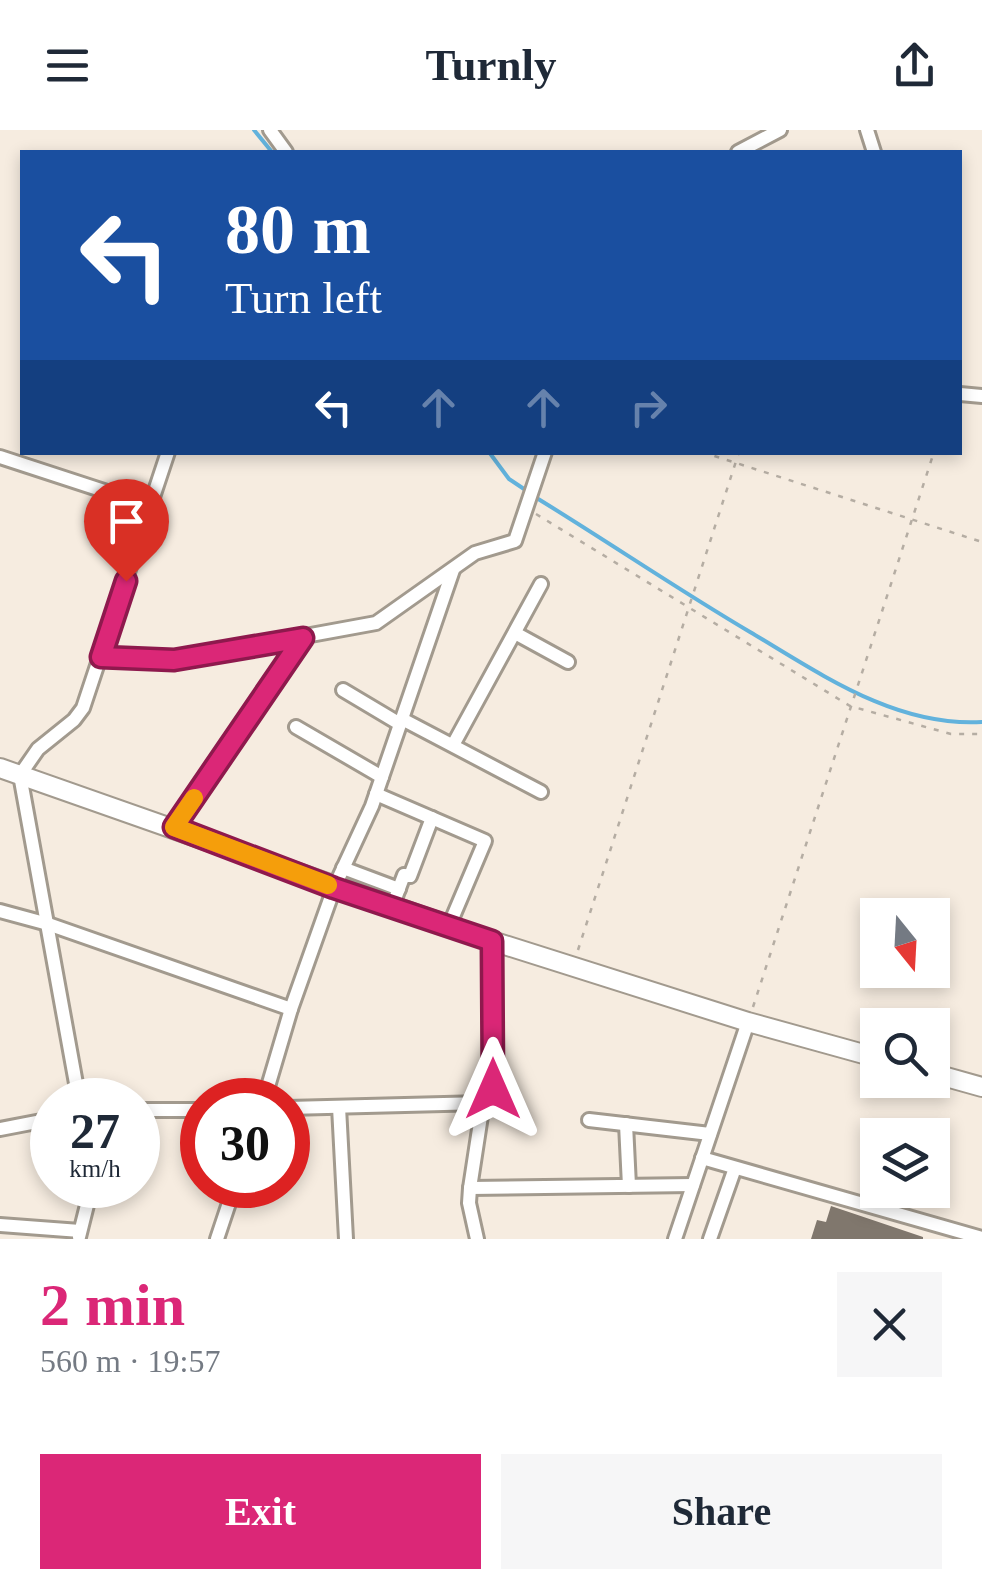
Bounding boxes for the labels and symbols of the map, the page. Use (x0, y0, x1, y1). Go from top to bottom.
pin (84, 479, 169, 582)
north arrow (860, 898, 950, 988)
position arrow (441, 1037, 545, 1141)
speed limit sign: 30 (180, 1078, 310, 1208)

